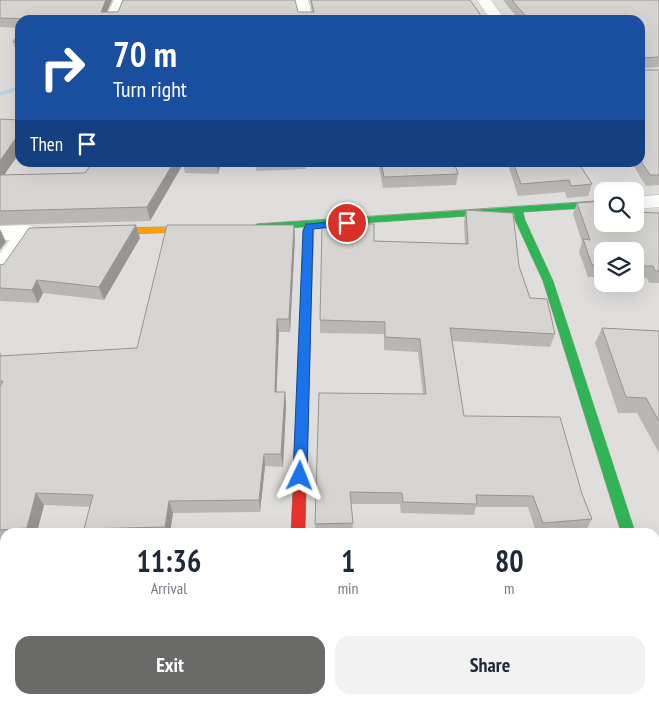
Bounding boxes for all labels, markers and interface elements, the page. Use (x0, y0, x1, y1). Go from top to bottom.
text: 70 m (113, 31, 177, 77)
icon: right (30, 35, 95, 100)
text: Turn right (113, 75, 187, 103)
icon: arrive (73, 130, 101, 158)
text: Then (30, 132, 63, 156)
map controls (594, 182, 644, 292)
button: search (594, 182, 644, 232)
pin (326, 202, 368, 244)
icon: arrive (333, 209, 361, 237)
button: layers (594, 242, 644, 292)
position arrow (273, 449, 325, 501)
text: 11:36 (136, 541, 201, 580)
text: 1 (341, 541, 355, 580)
text: 80 (495, 541, 524, 580)
text: Arrival (151, 578, 187, 598)
text: min (338, 578, 359, 598)
text: m (504, 578, 514, 598)
button: Exit (15, 636, 325, 694)
button: Share (335, 636, 645, 694)

